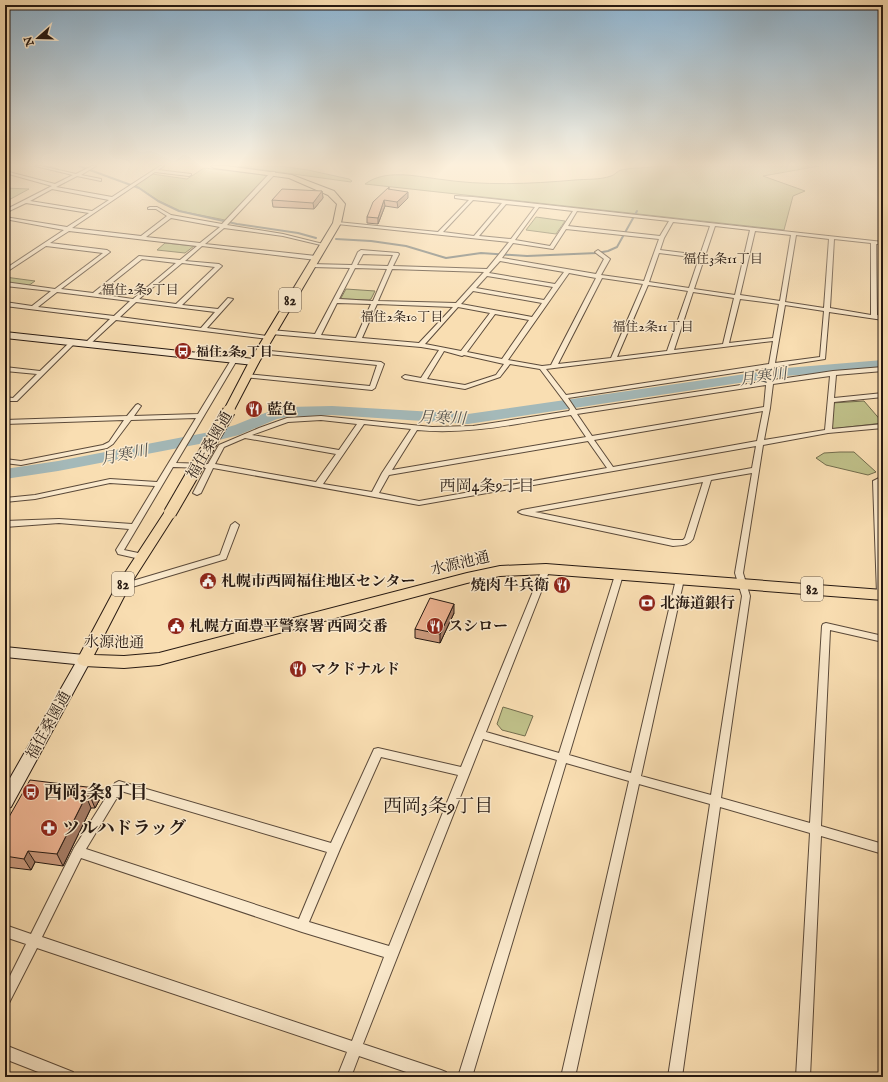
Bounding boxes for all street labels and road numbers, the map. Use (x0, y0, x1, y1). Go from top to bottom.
road number: 82 (279, 288, 301, 312)
street label: 福住桑園通 (182, 408, 236, 482)
street label: 水源池通 (429, 547, 491, 579)
road number: 82 (112, 572, 134, 596)
road number: 82 (801, 577, 823, 601)
street label: 水源池通 (84, 632, 144, 653)
street label: 福住桑園通 (22, 688, 75, 763)

